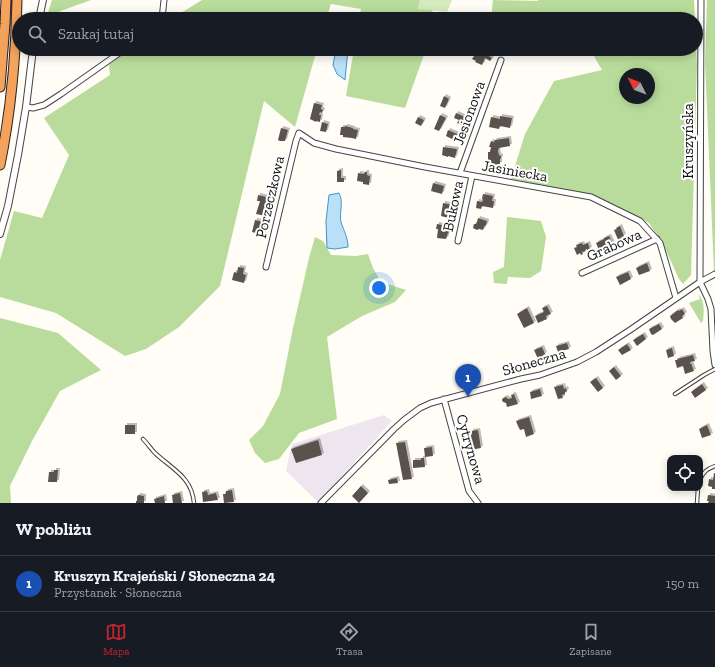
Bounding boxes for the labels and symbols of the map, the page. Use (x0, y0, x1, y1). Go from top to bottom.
north arrow (619, 68, 655, 104)
street label: Jesionowa (449, 79, 489, 147)
street label: Kruszyńska (679, 103, 697, 179)
street label: Porzeczkowa (252, 154, 288, 240)
street label: Jasiniecka (481, 156, 549, 186)
street label: Bukowa (439, 179, 467, 233)
street label: Grabowa (584, 225, 644, 265)
your location (369, 278, 389, 298)
street label: Słoneczna (500, 344, 568, 380)
pin: 1 (455, 364, 481, 397)
street label: Cytrynowa (452, 412, 490, 486)

